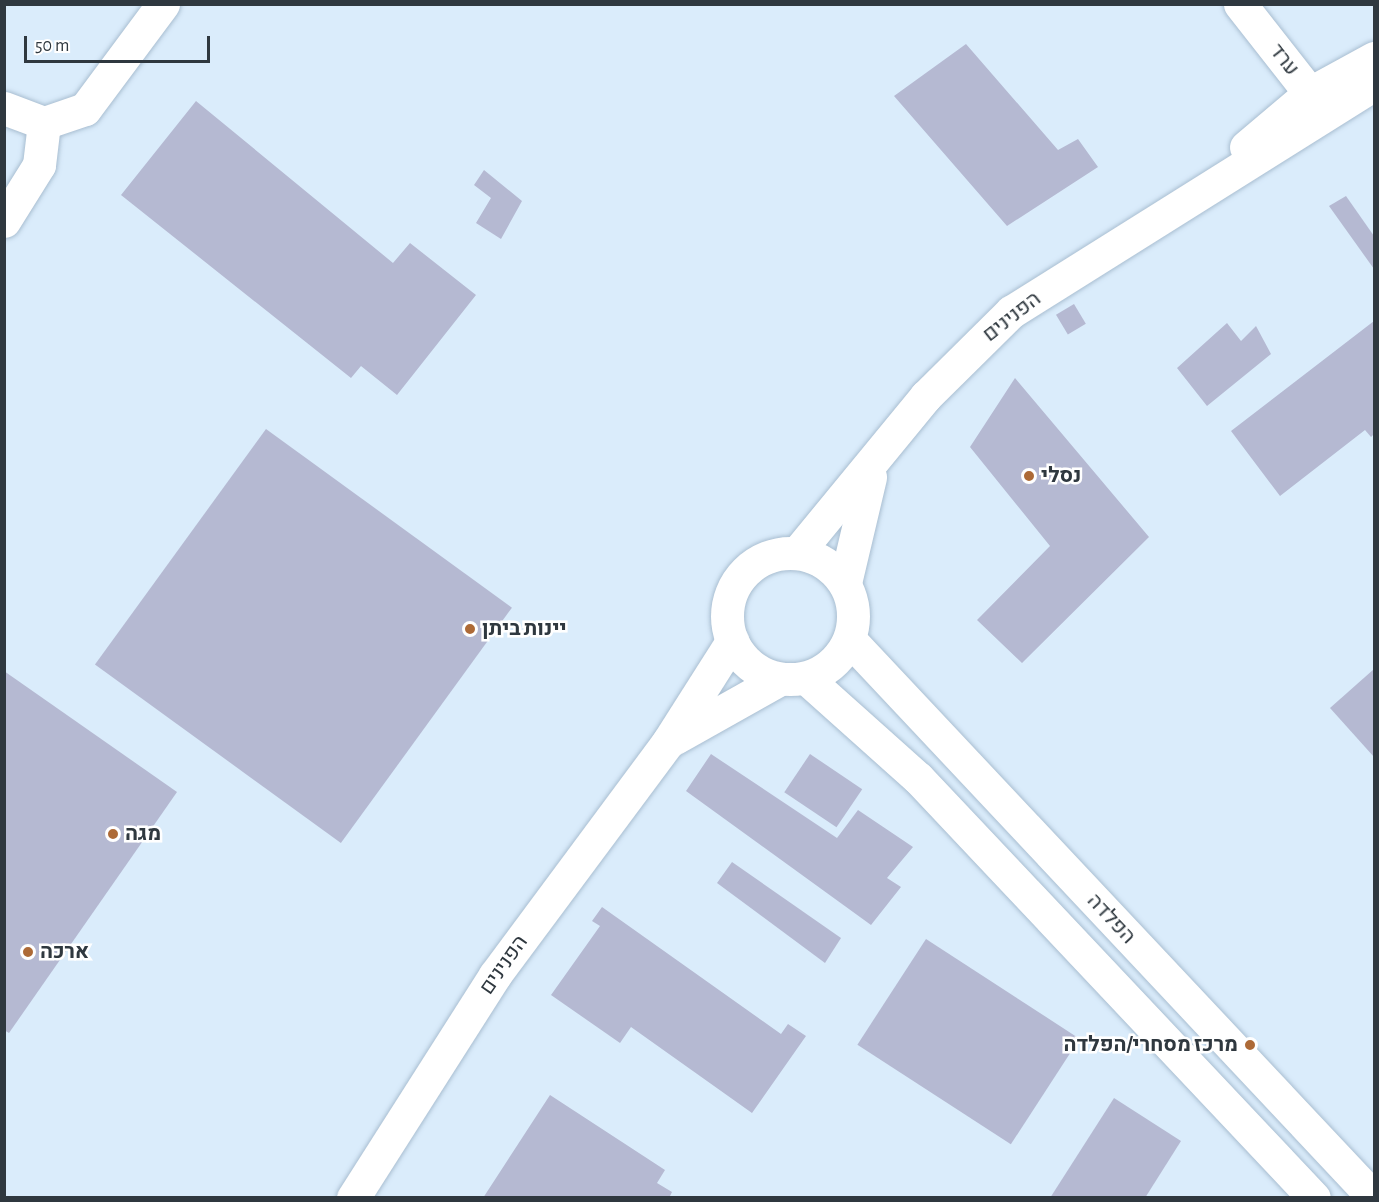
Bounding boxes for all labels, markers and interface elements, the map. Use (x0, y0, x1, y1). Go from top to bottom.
scale bar (27, 24, 213, 62)
text: 50 m (35, 37, 69, 55)
street label: ערד (1264, 39, 1304, 81)
street label: הפנינים (978, 287, 1046, 347)
place label: נסלי (1041, 463, 1081, 489)
marker: נסלי (1022, 469, 1036, 483)
place label: יינות ביתן (482, 616, 567, 642)
marker: יינות ביתן (463, 622, 477, 636)
place label: מגה (125, 821, 161, 847)
marker: מגה (106, 827, 120, 841)
street label: הפלדה (1081, 889, 1141, 949)
street label: הפנינים (475, 930, 533, 1000)
place label: ארכה (40, 939, 89, 965)
marker: ארכה (21, 945, 35, 959)
place label: מרכז מסחרי/הפלדה (1063, 1032, 1238, 1058)
marker: מרכז מסחרי/הפלדה (1243, 1038, 1257, 1052)

